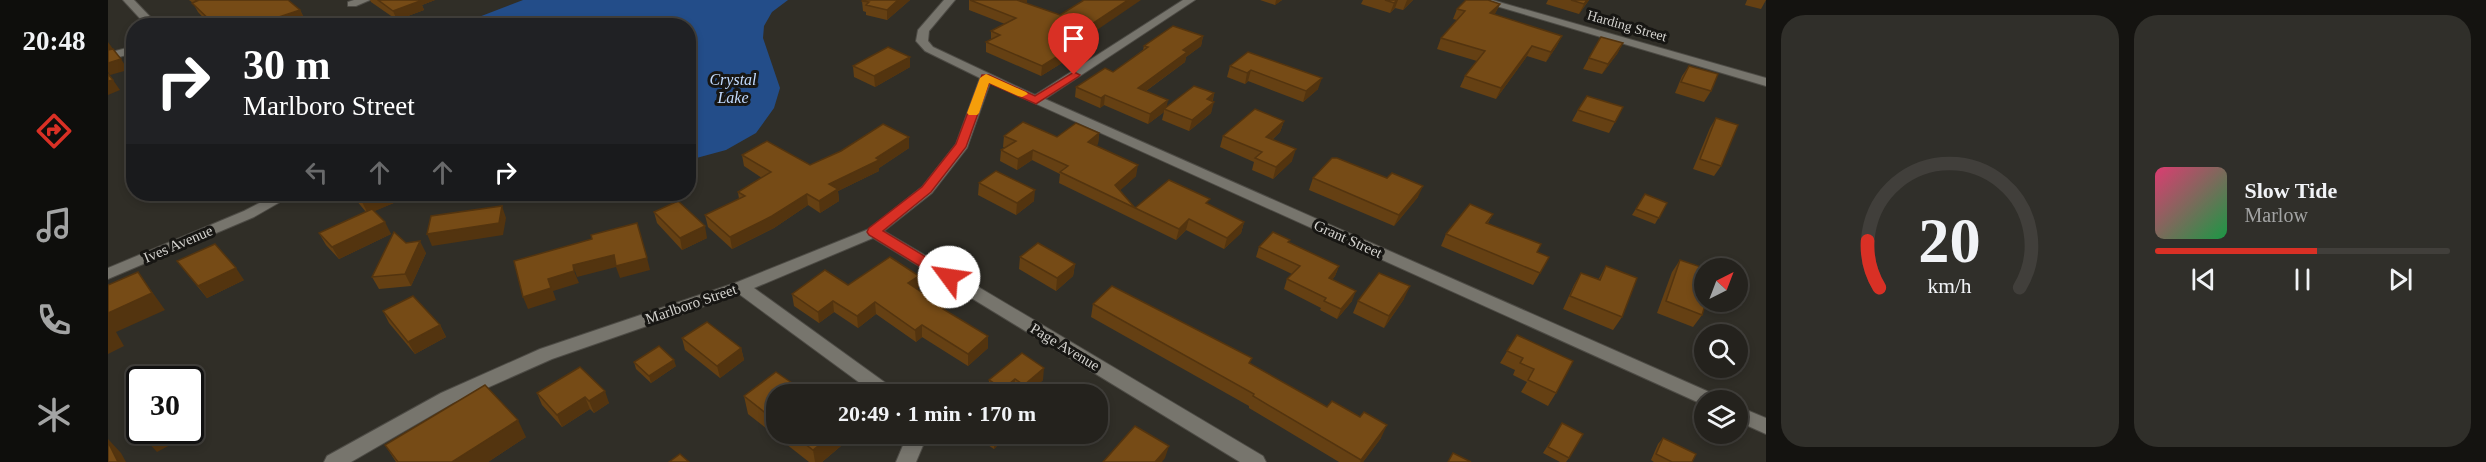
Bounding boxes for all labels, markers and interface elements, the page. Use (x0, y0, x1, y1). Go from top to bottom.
street label: Harding Street (1586, 7, 1669, 45)
pin (1048, 13, 1099, 75)
icon: arrive (1057, 22, 1090, 55)
text: 20:48 (23, 26, 86, 56)
icon: right (144, 42, 222, 120)
text: 30 m (243, 42, 331, 88)
water label: Crystal Lake (709, 71, 757, 106)
text: Marlboro Street (243, 91, 415, 121)
icon: directions (33, 110, 75, 152)
icon: left (300, 156, 333, 189)
icon: ahead (363, 156, 396, 189)
icon: ahead (426, 156, 459, 189)
icon: right (489, 156, 522, 189)
text: Slow Tide (2245, 178, 2337, 203)
icon: music (33, 204, 75, 246)
text: Marlow (2245, 204, 2308, 226)
text: 20 (1919, 206, 1981, 275)
street label: Grant Street (1311, 217, 1385, 261)
street label: Ives Avenue (141, 222, 215, 266)
position arrow (917, 245, 981, 309)
north arrow (1694, 258, 1748, 312)
map controls (1694, 258, 1748, 444)
icon: previous (2187, 263, 2220, 296)
icon: pause (2286, 263, 2319, 296)
icon: next (2384, 263, 2417, 296)
text: km/h (1928, 274, 1972, 298)
street label: Marlboro Street (643, 281, 739, 327)
icon: phone (33, 299, 75, 341)
street label: Page Avenue (1028, 320, 1103, 374)
button: search (1694, 324, 1748, 378)
speed limit sign: 30 (126, 366, 204, 444)
button: layers (1694, 390, 1748, 444)
icon: climate (33, 394, 75, 436)
text: 20:49 · 1 min · 170 m (838, 401, 1036, 426)

